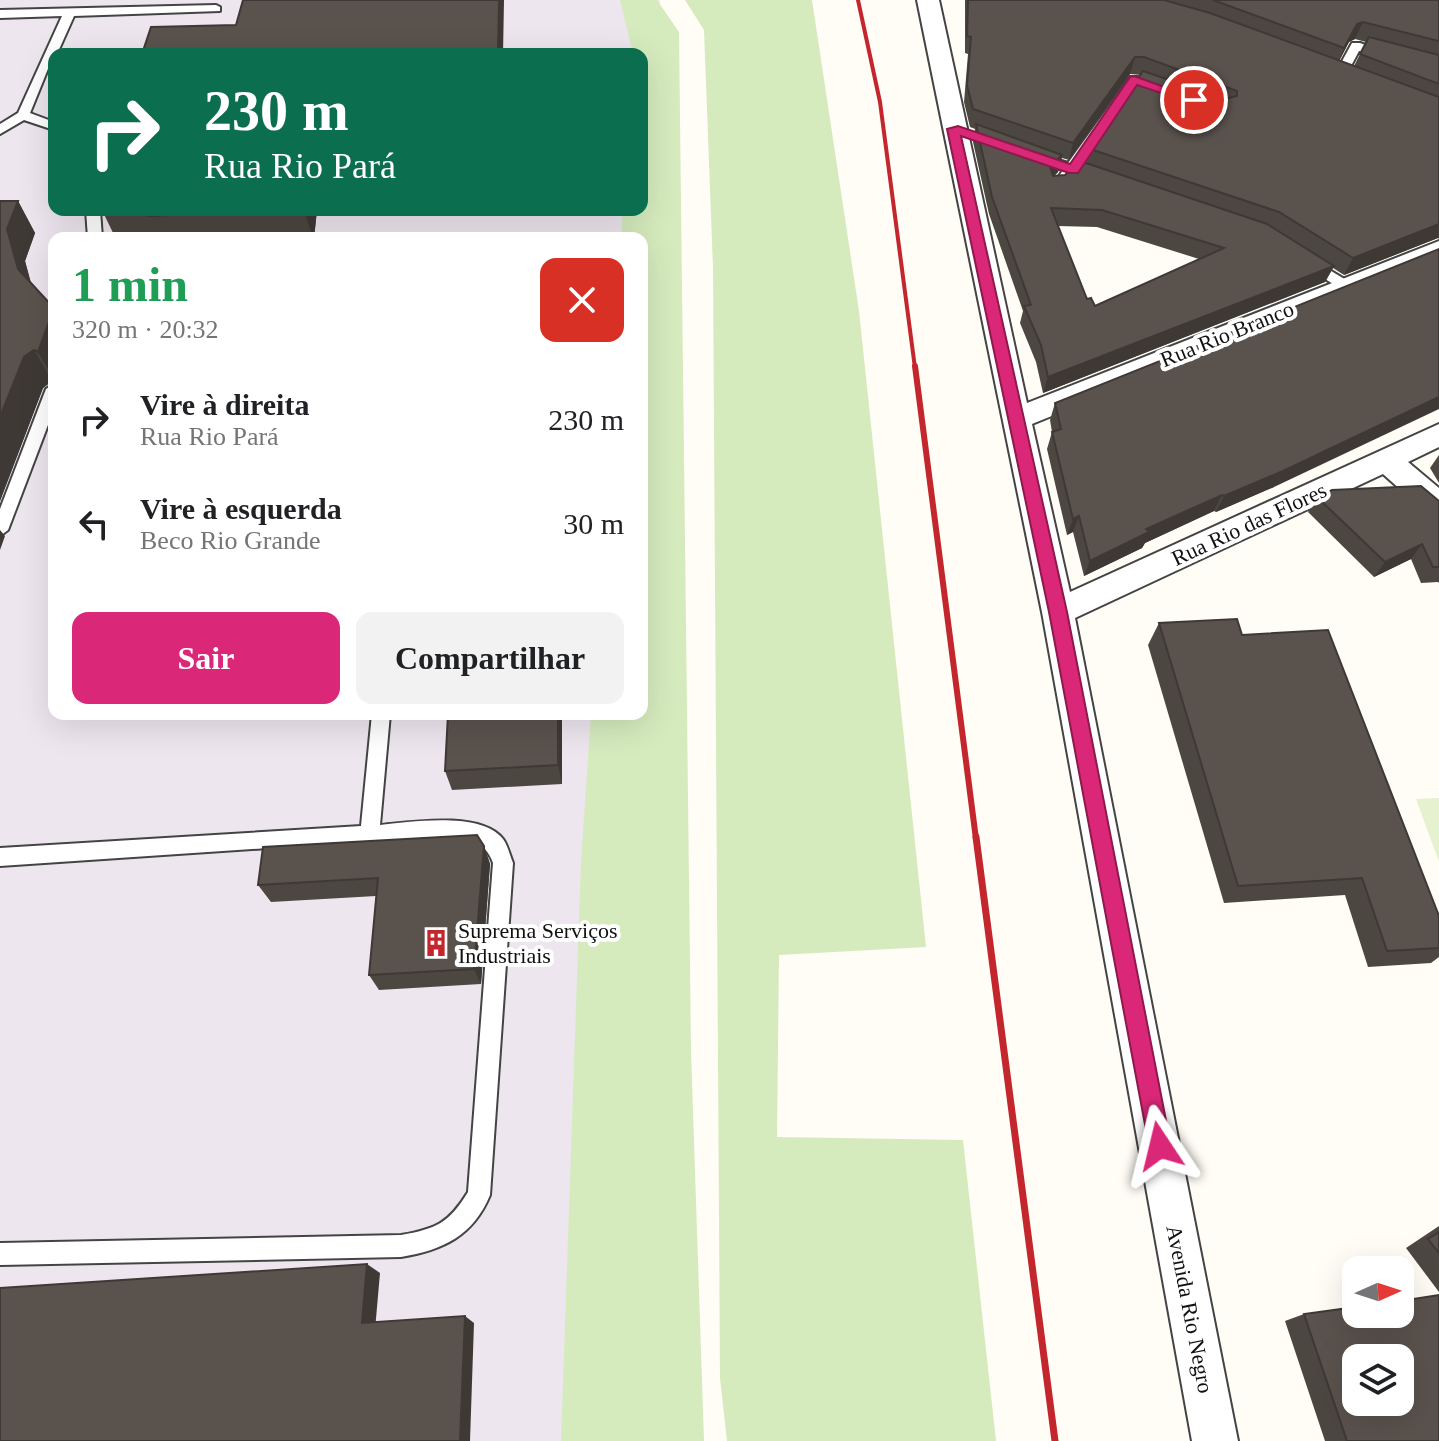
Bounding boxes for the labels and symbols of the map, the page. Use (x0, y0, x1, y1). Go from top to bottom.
pin (1160, 66, 1228, 134)
street label: Rua Rio Branco (1157, 296, 1297, 372)
street label: Rua Rio das Flores (1168, 477, 1330, 571)
place label: Suprema Serviços Industriais (458, 918, 617, 968)
building icon: Suprema Serviços Industriais (421, 928, 451, 958)
position arrow (1118, 1104, 1202, 1188)
street label: Avenida Rio Negro (1161, 1223, 1219, 1395)
north arrow (1342, 1256, 1414, 1328)

